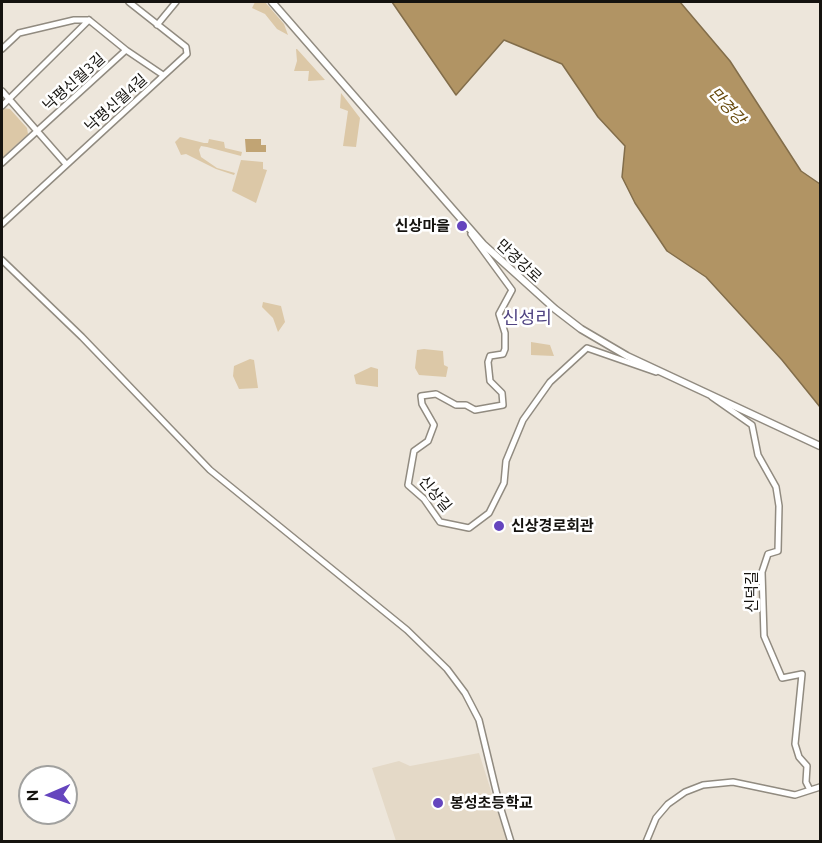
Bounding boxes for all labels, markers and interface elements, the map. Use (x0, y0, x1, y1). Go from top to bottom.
street label: 낙평신월3길 (39, 49, 109, 115)
street label: 낙평신월4길 (81, 70, 151, 136)
water label: 만경강 (705, 83, 749, 129)
place label: 신상마을 (395, 217, 450, 235)
marker: 신상마을 (455, 219, 469, 233)
street label: 만경강로 (493, 236, 545, 286)
district label: 신성리 (502, 307, 552, 329)
street label: 신상길 (415, 472, 455, 516)
place label: 신상경로회관 (511, 517, 594, 535)
marker: 신상경로회관 (492, 519, 506, 533)
street label: 신덕길 (743, 571, 761, 613)
north arrow (18, 765, 78, 825)
text: N (23, 789, 41, 802)
place label: 봉성초등학교 (450, 794, 533, 812)
marker: 봉성초등학교 (431, 796, 445, 810)

